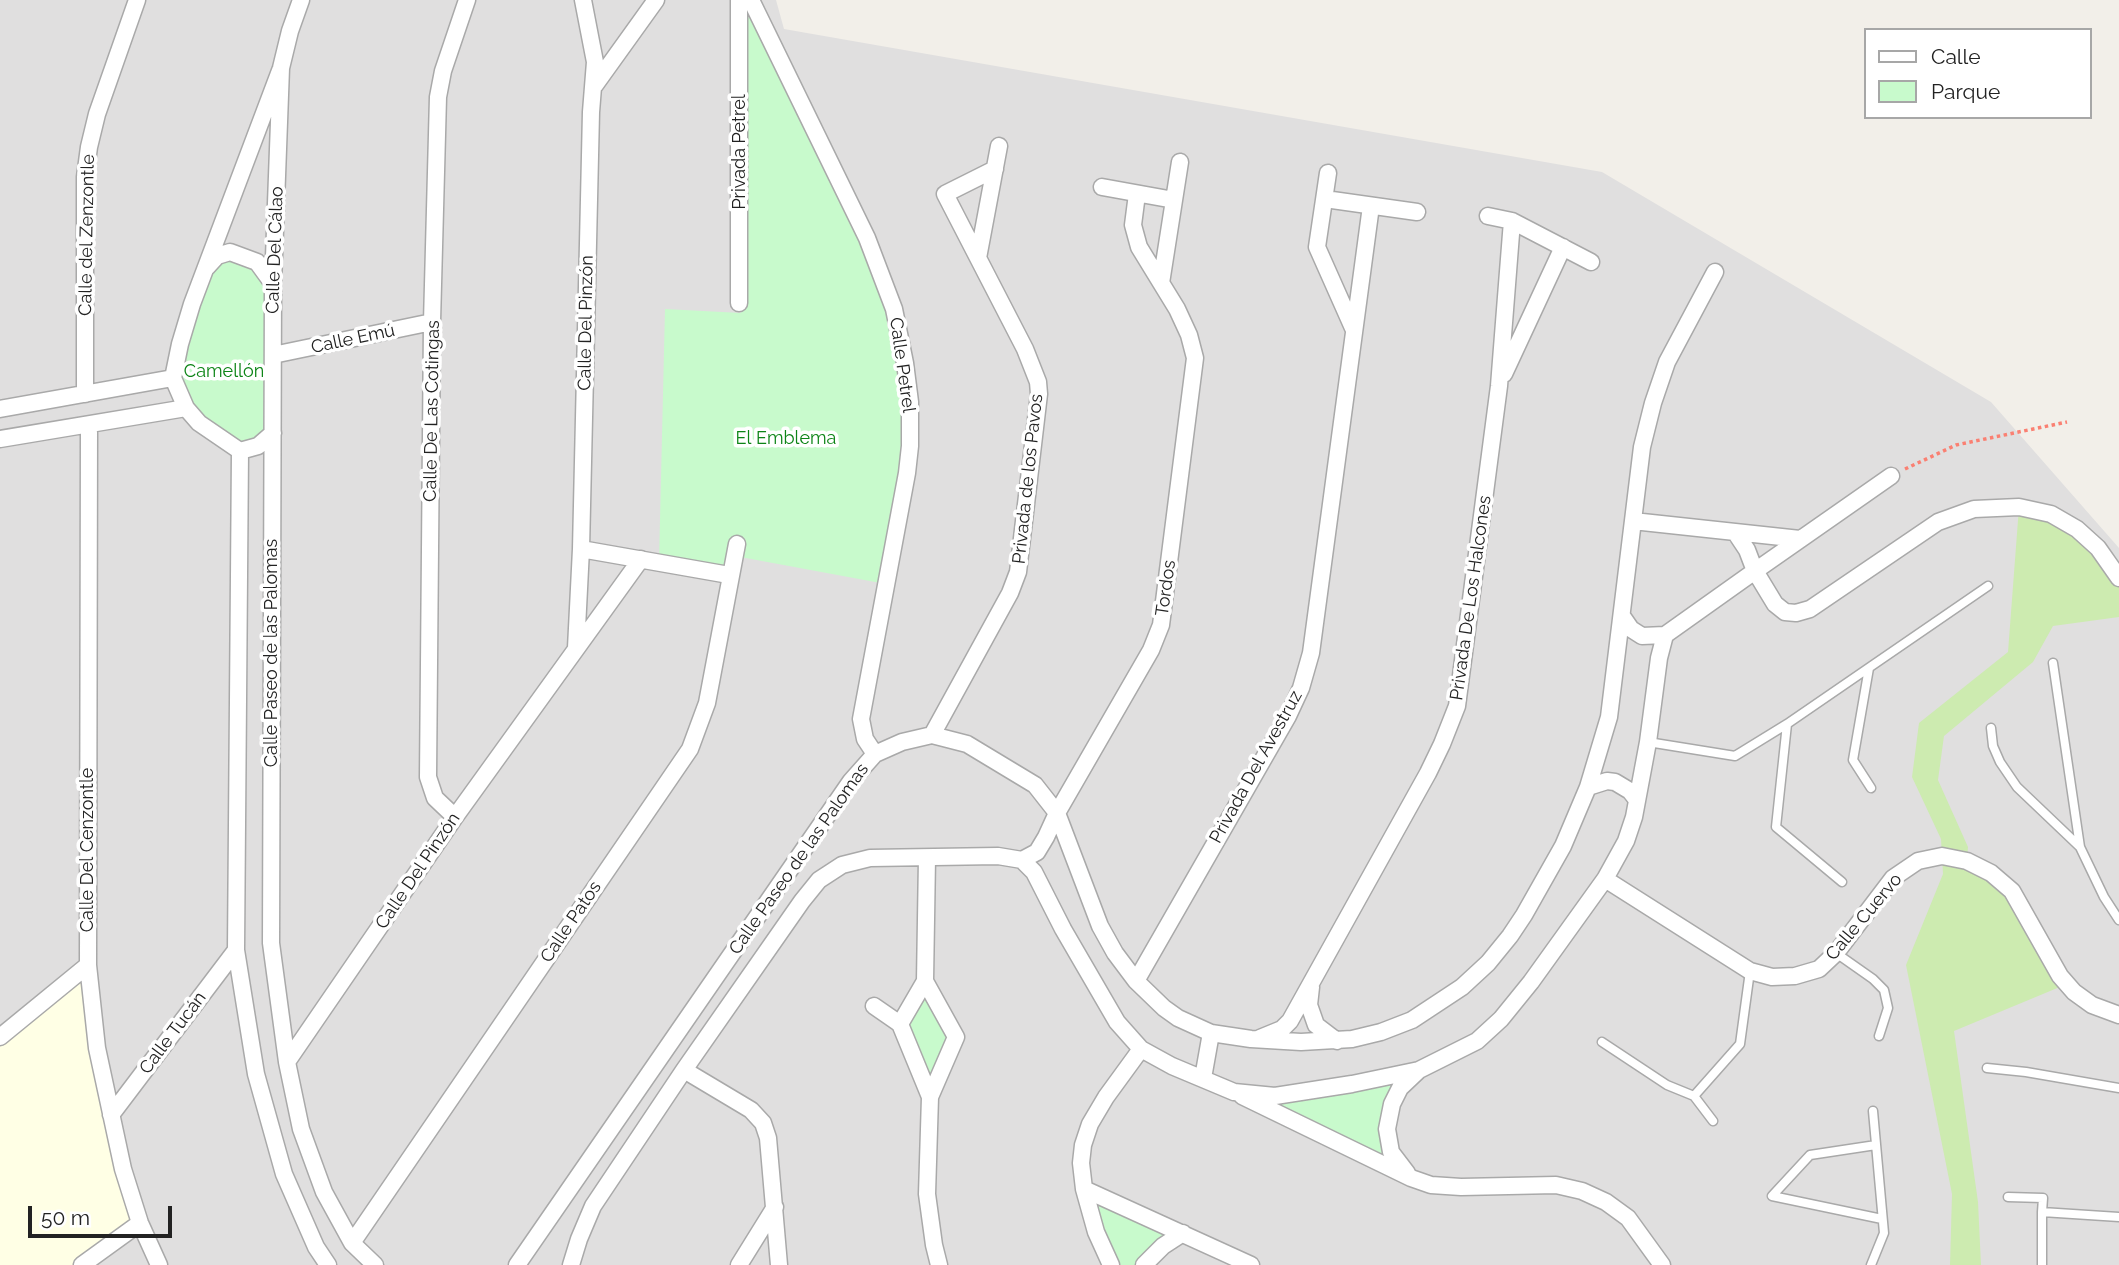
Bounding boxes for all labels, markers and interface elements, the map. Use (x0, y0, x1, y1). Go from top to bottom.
legend (1864, 28, 2091, 119)
text: Calle (1931, 44, 1981, 69)
text: Parque (1931, 79, 2000, 104)
street label: Privada Petrel (729, 94, 751, 210)
street label: Calle del Zenzontle (75, 154, 99, 316)
street label: Calle Del Cálao (262, 186, 288, 314)
street label: Calle Del Pinzón (574, 255, 598, 391)
street label: Calle Petrel (885, 316, 919, 414)
street label: Calle Emú (309, 320, 397, 358)
street label: Calle De Las Cotingas (420, 320, 444, 502)
park label: Camellón (184, 361, 264, 383)
street label: Privada de los Pavos (1008, 393, 1048, 565)
park label: El Emblema (736, 428, 836, 450)
street label: Privada De Los Halcones (1446, 494, 1496, 702)
street label: Calle Paseo de las Palomas (261, 539, 283, 767)
street label: Tordos (1151, 559, 1181, 617)
street label: Privada Del Avestruz (1205, 687, 1307, 847)
street label: Calle Paseo de las Palomas (725, 759, 873, 959)
street label: Calle Del Cenzontle (77, 768, 99, 932)
street label: Calle Del Pinzón (371, 809, 465, 933)
street label: Calle Cuervo (1821, 869, 1907, 965)
street label: Calle Patos (536, 877, 606, 967)
street label: Calle Tucán (135, 988, 211, 1078)
scale bar (32, 1192, 175, 1236)
text: 50 m (41, 1205, 90, 1230)

